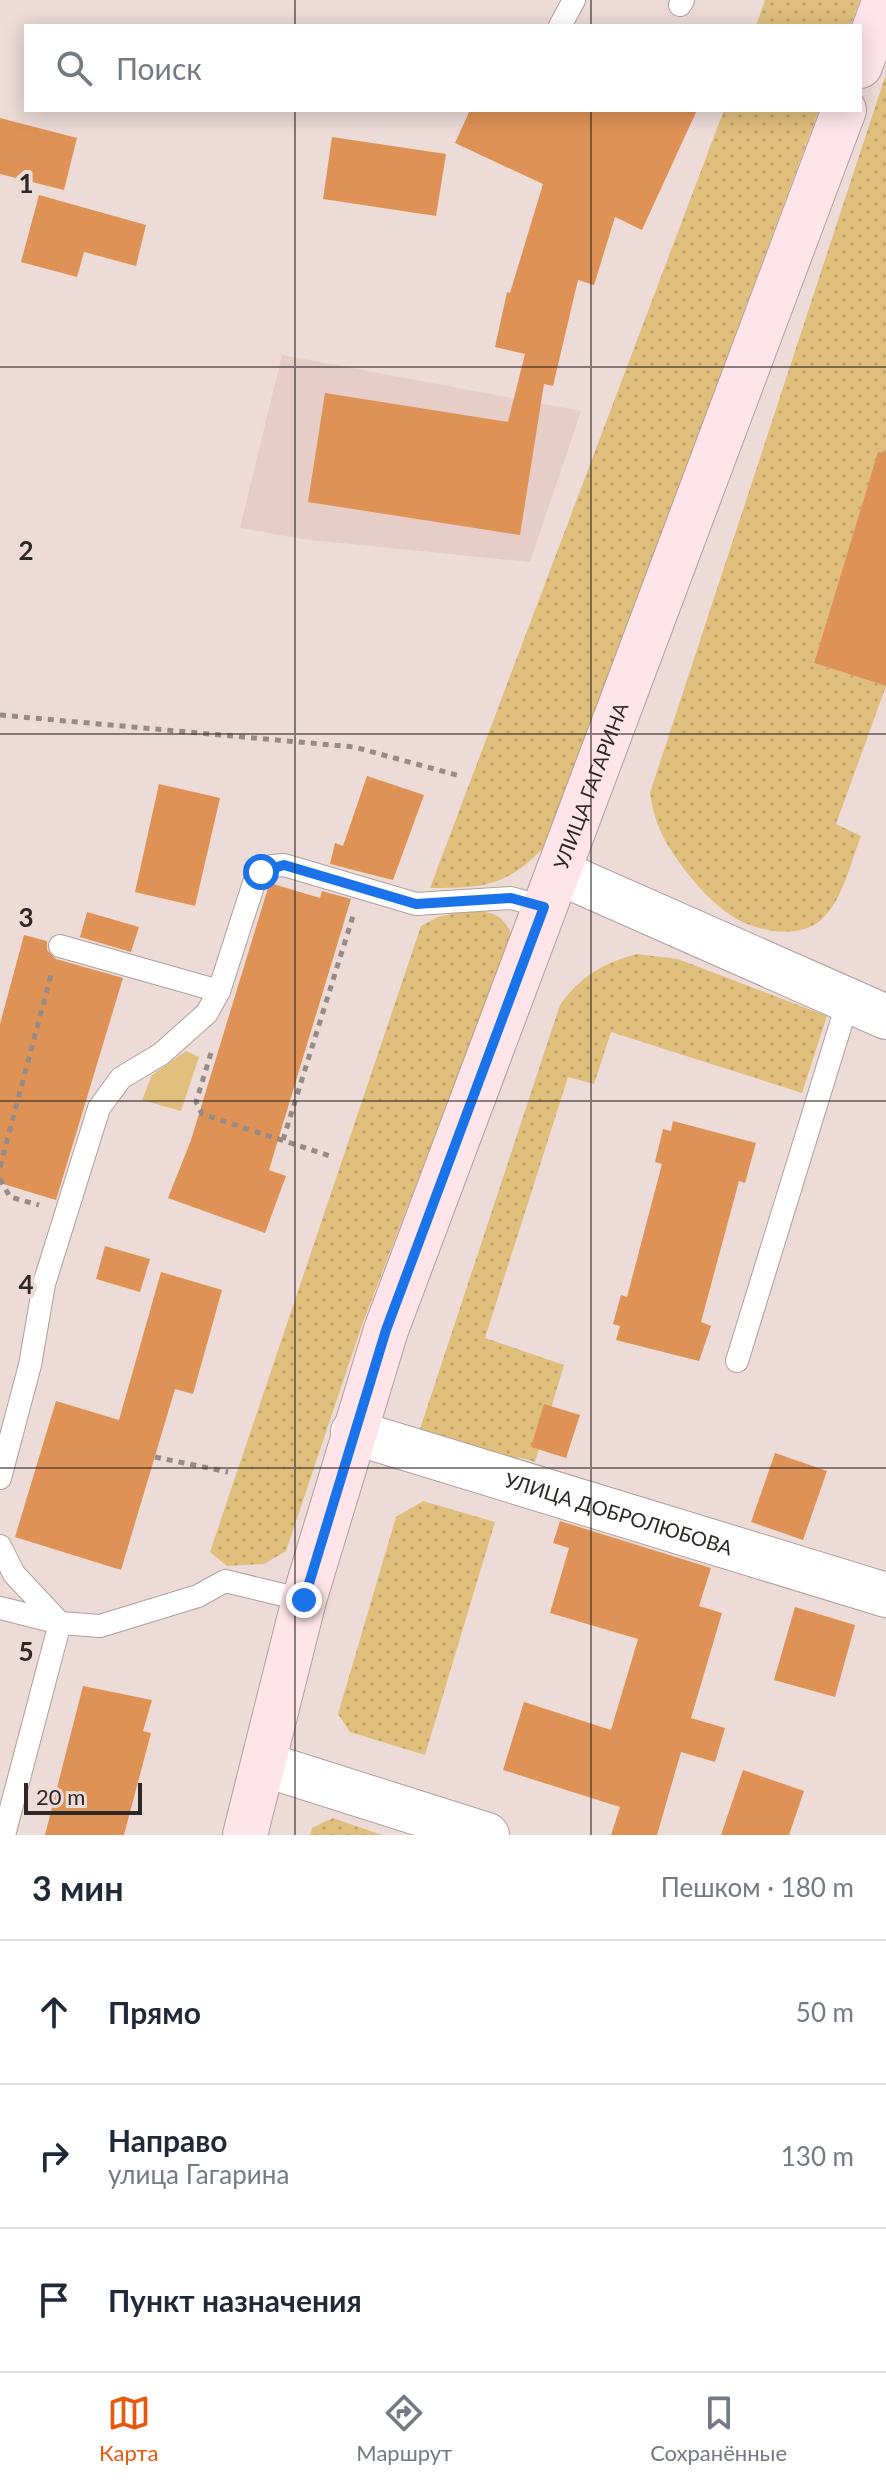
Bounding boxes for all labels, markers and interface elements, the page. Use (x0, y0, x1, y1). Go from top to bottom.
search box (24, 24, 862, 112)
icon: search (52, 46, 96, 90)
text: Поиск (116, 50, 202, 86)
text: 1 (18, 167, 34, 199)
text: 2 (18, 534, 34, 566)
street label: УЛИЦА ГАГАРИНА (548, 698, 633, 872)
route start (243, 854, 279, 890)
text: 3 (18, 901, 34, 933)
text: 4 (18, 1268, 34, 1300)
street label: УЛИЦА ДОБРОЛЮБОВА (502, 1467, 736, 1560)
route end (286, 1582, 322, 1618)
text: 5 (18, 1635, 34, 1667)
scale bar (24, 1779, 142, 1815)
text: 20 m (36, 1783, 85, 1810)
text: 3 мин (32, 1867, 124, 1908)
text: Пешком · 180 m (661, 1871, 854, 1903)
icon: ahead (32, 1990, 76, 2034)
text: Прямо (108, 1994, 201, 2030)
text: 50 m (796, 1996, 854, 2028)
text: Направо (108, 2122, 228, 2158)
icon: right (32, 2134, 76, 2178)
text: 130 m (781, 2140, 854, 2172)
text: улица Гагарина (108, 2158, 289, 2190)
icon: arrive (32, 2278, 76, 2322)
text: Пункт назначения (108, 2282, 362, 2318)
tab: Карта (99, 2391, 158, 2466)
tab: Маршрут (356, 2391, 452, 2466)
tab: Сохранённые (650, 2391, 787, 2466)

